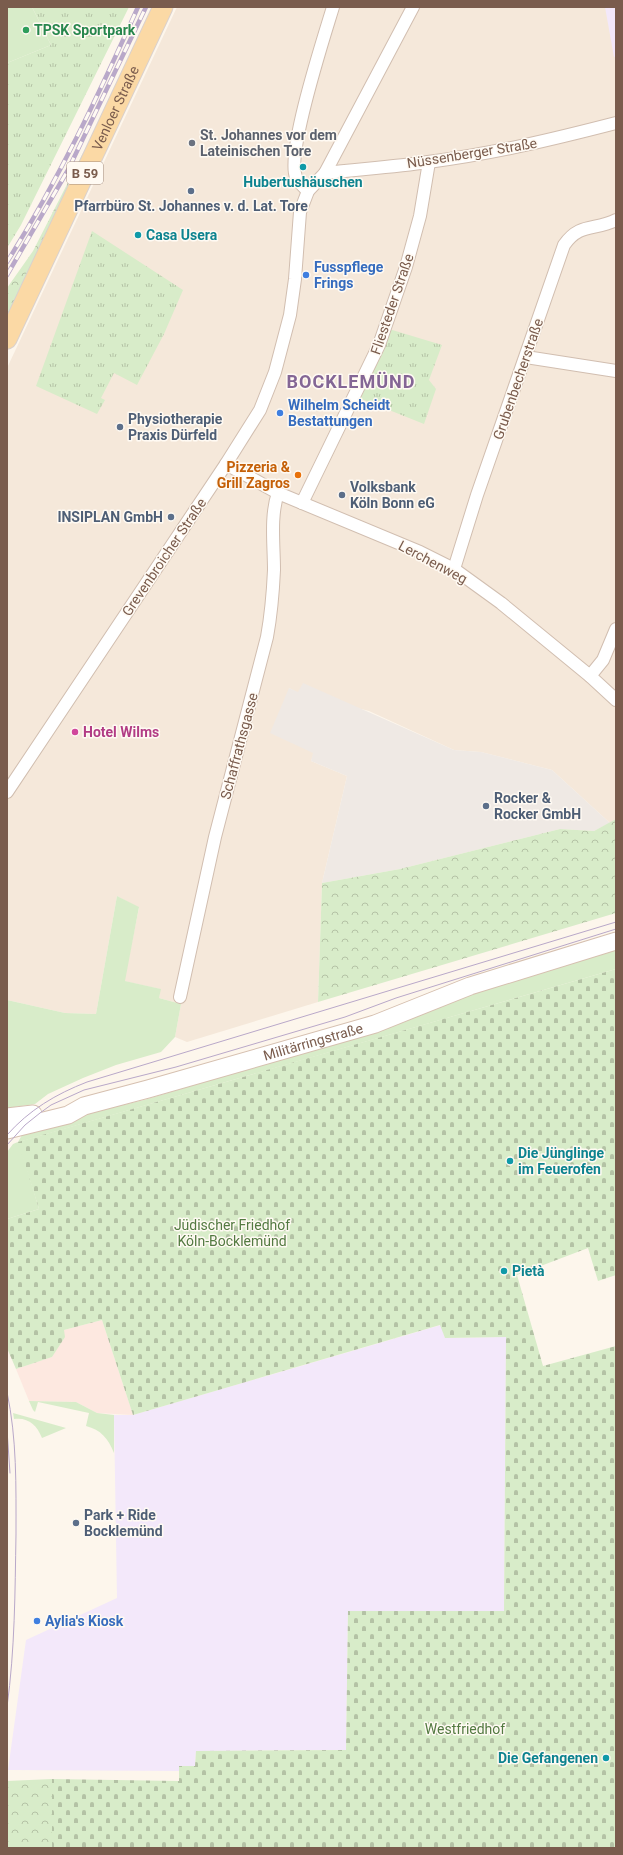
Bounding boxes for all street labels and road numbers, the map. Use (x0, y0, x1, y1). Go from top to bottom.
street label: Venloer Straße (89, 63, 142, 153)
street label: Nüssenberger Straße (406, 135, 538, 171)
road number: B 59 (67, 162, 103, 184)
street label: Fliesteder Straße (367, 252, 417, 356)
street label: Grubenbecherstraße (490, 316, 546, 442)
street label: Grevenbroicher Straße (119, 495, 209, 619)
street label: Lerchenweg (396, 537, 470, 587)
street label: Schaffrathsgasse (217, 691, 261, 801)
street label: Militärringstraße (261, 1020, 365, 1064)

